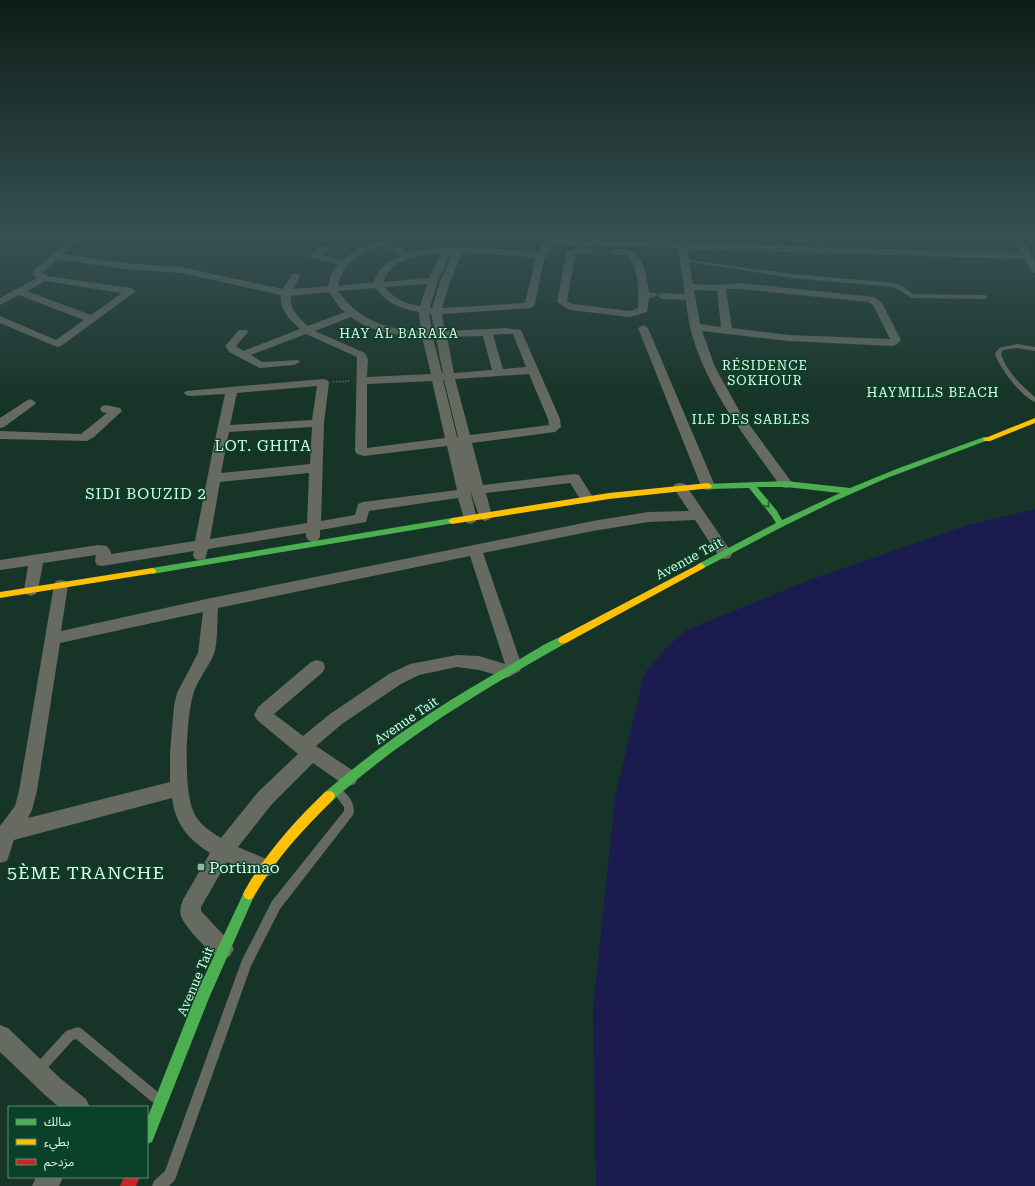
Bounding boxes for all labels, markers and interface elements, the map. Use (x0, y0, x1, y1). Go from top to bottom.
district label: HAY AL BARAKA (339, 326, 459, 341)
district label: RÉSIDENCE SOKHOUR (722, 357, 808, 388)
district label: HAYMILLS BEACH (867, 385, 999, 400)
district label: ILE DES SABLES (692, 412, 810, 427)
district label: LOT. GHITA (214, 437, 312, 455)
district label: SIDI BOUZID 2 (85, 485, 207, 503)
one-way arrow (762, 500, 769, 507)
street label: Avenue Tait (653, 534, 725, 582)
street label: Avenue Tait (371, 693, 441, 747)
place label: Portimao (209, 858, 280, 877)
district label: 5ÈME TRANCHE (7, 862, 165, 883)
marker: Portimao (196, 862, 206, 872)
street label: Avenue Tait (174, 944, 217, 1018)
legend (8, 1106, 148, 1178)
text: سالك (44, 1115, 71, 1129)
text: بطيء (44, 1135, 70, 1152)
text: مزدحم (44, 1155, 74, 1171)

